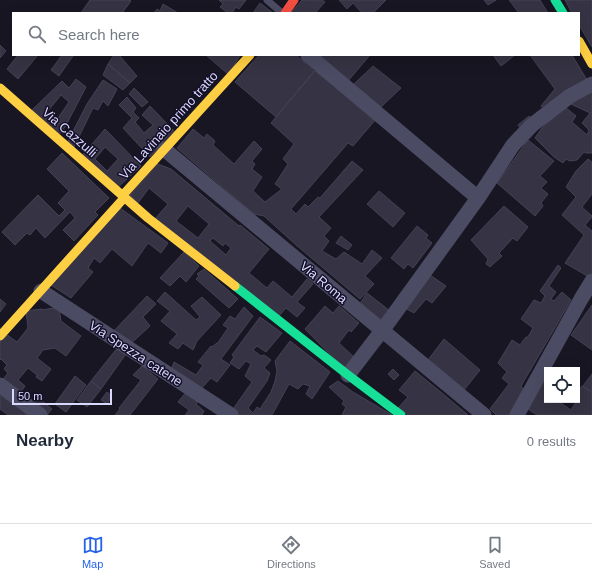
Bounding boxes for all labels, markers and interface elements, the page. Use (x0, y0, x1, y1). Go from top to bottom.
search box (12, 12, 580, 56)
icon: search (26, 23, 48, 45)
text: Search here (58, 26, 140, 43)
street label: Via Lavinaio primo tratto (116, 68, 221, 182)
street label: Via Cazzulli (39, 105, 100, 160)
street label: Via Roma (297, 258, 351, 307)
street label: Via Spezza catene (86, 318, 185, 389)
map controls (544, 367, 580, 403)
button: locate (544, 367, 580, 403)
scale bar (12, 387, 112, 406)
text: 50 m (18, 390, 42, 402)
text: Nearby (16, 431, 74, 450)
text: 0 results (527, 434, 576, 449)
tab: Map (82, 534, 104, 570)
tab: Directions (267, 534, 316, 570)
tab: Saved (479, 534, 510, 570)

